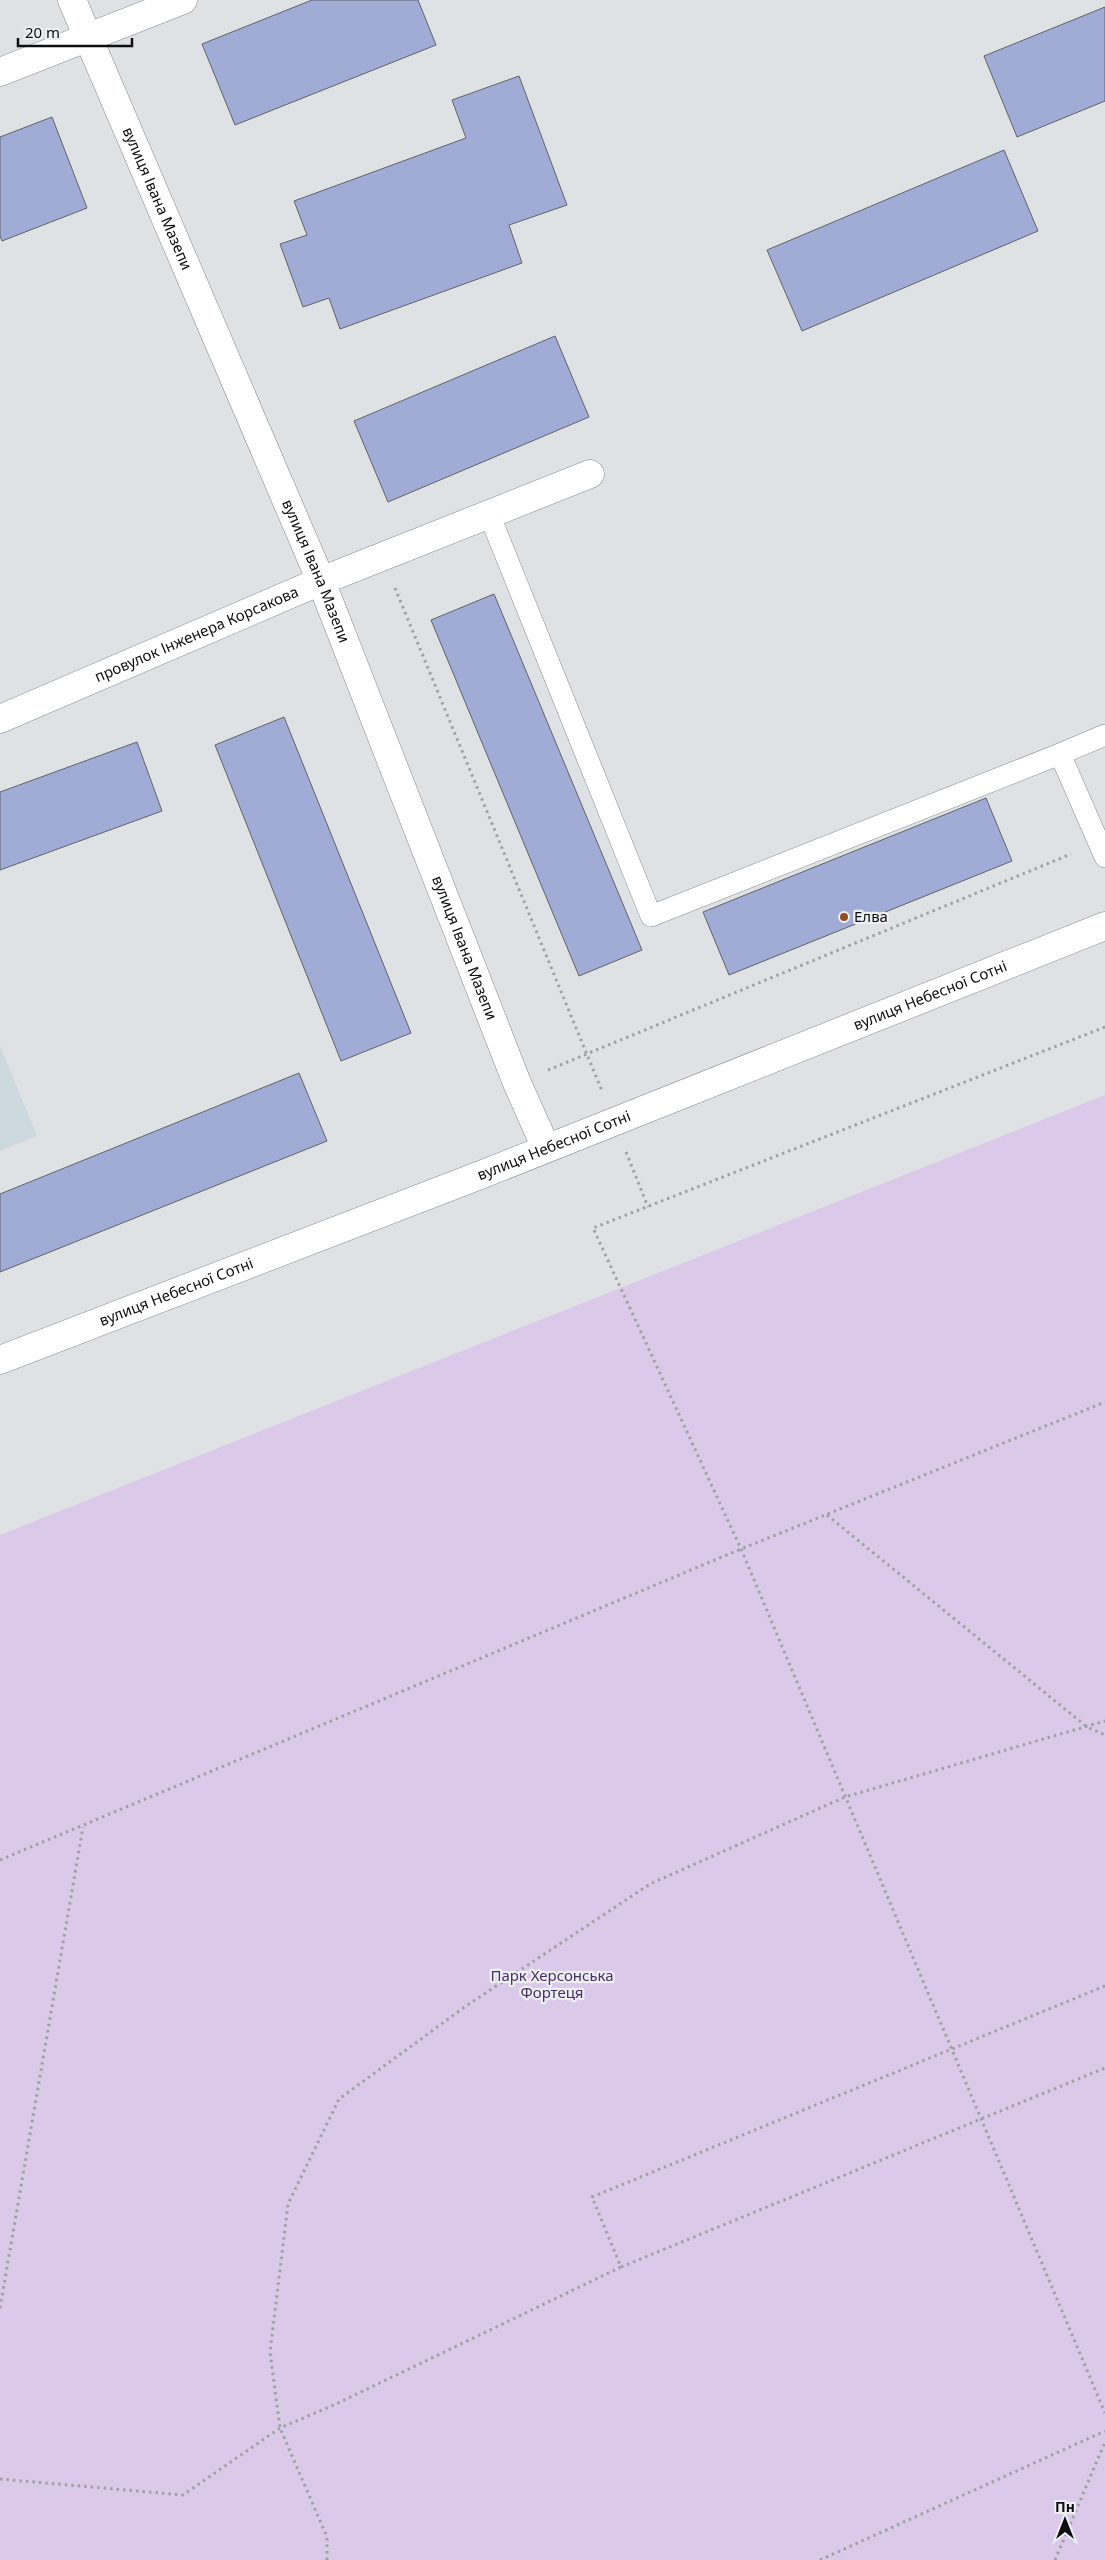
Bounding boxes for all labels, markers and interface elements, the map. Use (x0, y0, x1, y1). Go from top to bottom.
scale bar (18, 15, 131, 47)
text: 20 m (25, 22, 60, 42)
street label: вулиця Івана Мазепи (119, 124, 197, 273)
street label: вулиця Івана Мазепи (278, 496, 355, 645)
street label: провулок Інженера Корсакова (91, 581, 301, 686)
street label: вулиця Івана Мазепи (428, 872, 502, 1023)
place label: Елва (854, 906, 888, 926)
marker: Елва (838, 911, 850, 923)
street label: вулиця Небесної Сотні (850, 955, 1009, 1034)
street label: вулиця Небесної Сотні (474, 1105, 633, 1184)
street label: вулиця Небесної Сотні (96, 1252, 256, 1330)
park label: Парк Херсонська Фортеця (490, 1965, 614, 2002)
north arrow (1040, 2495, 1090, 2545)
text: Пн (1055, 2497, 1075, 2516)

